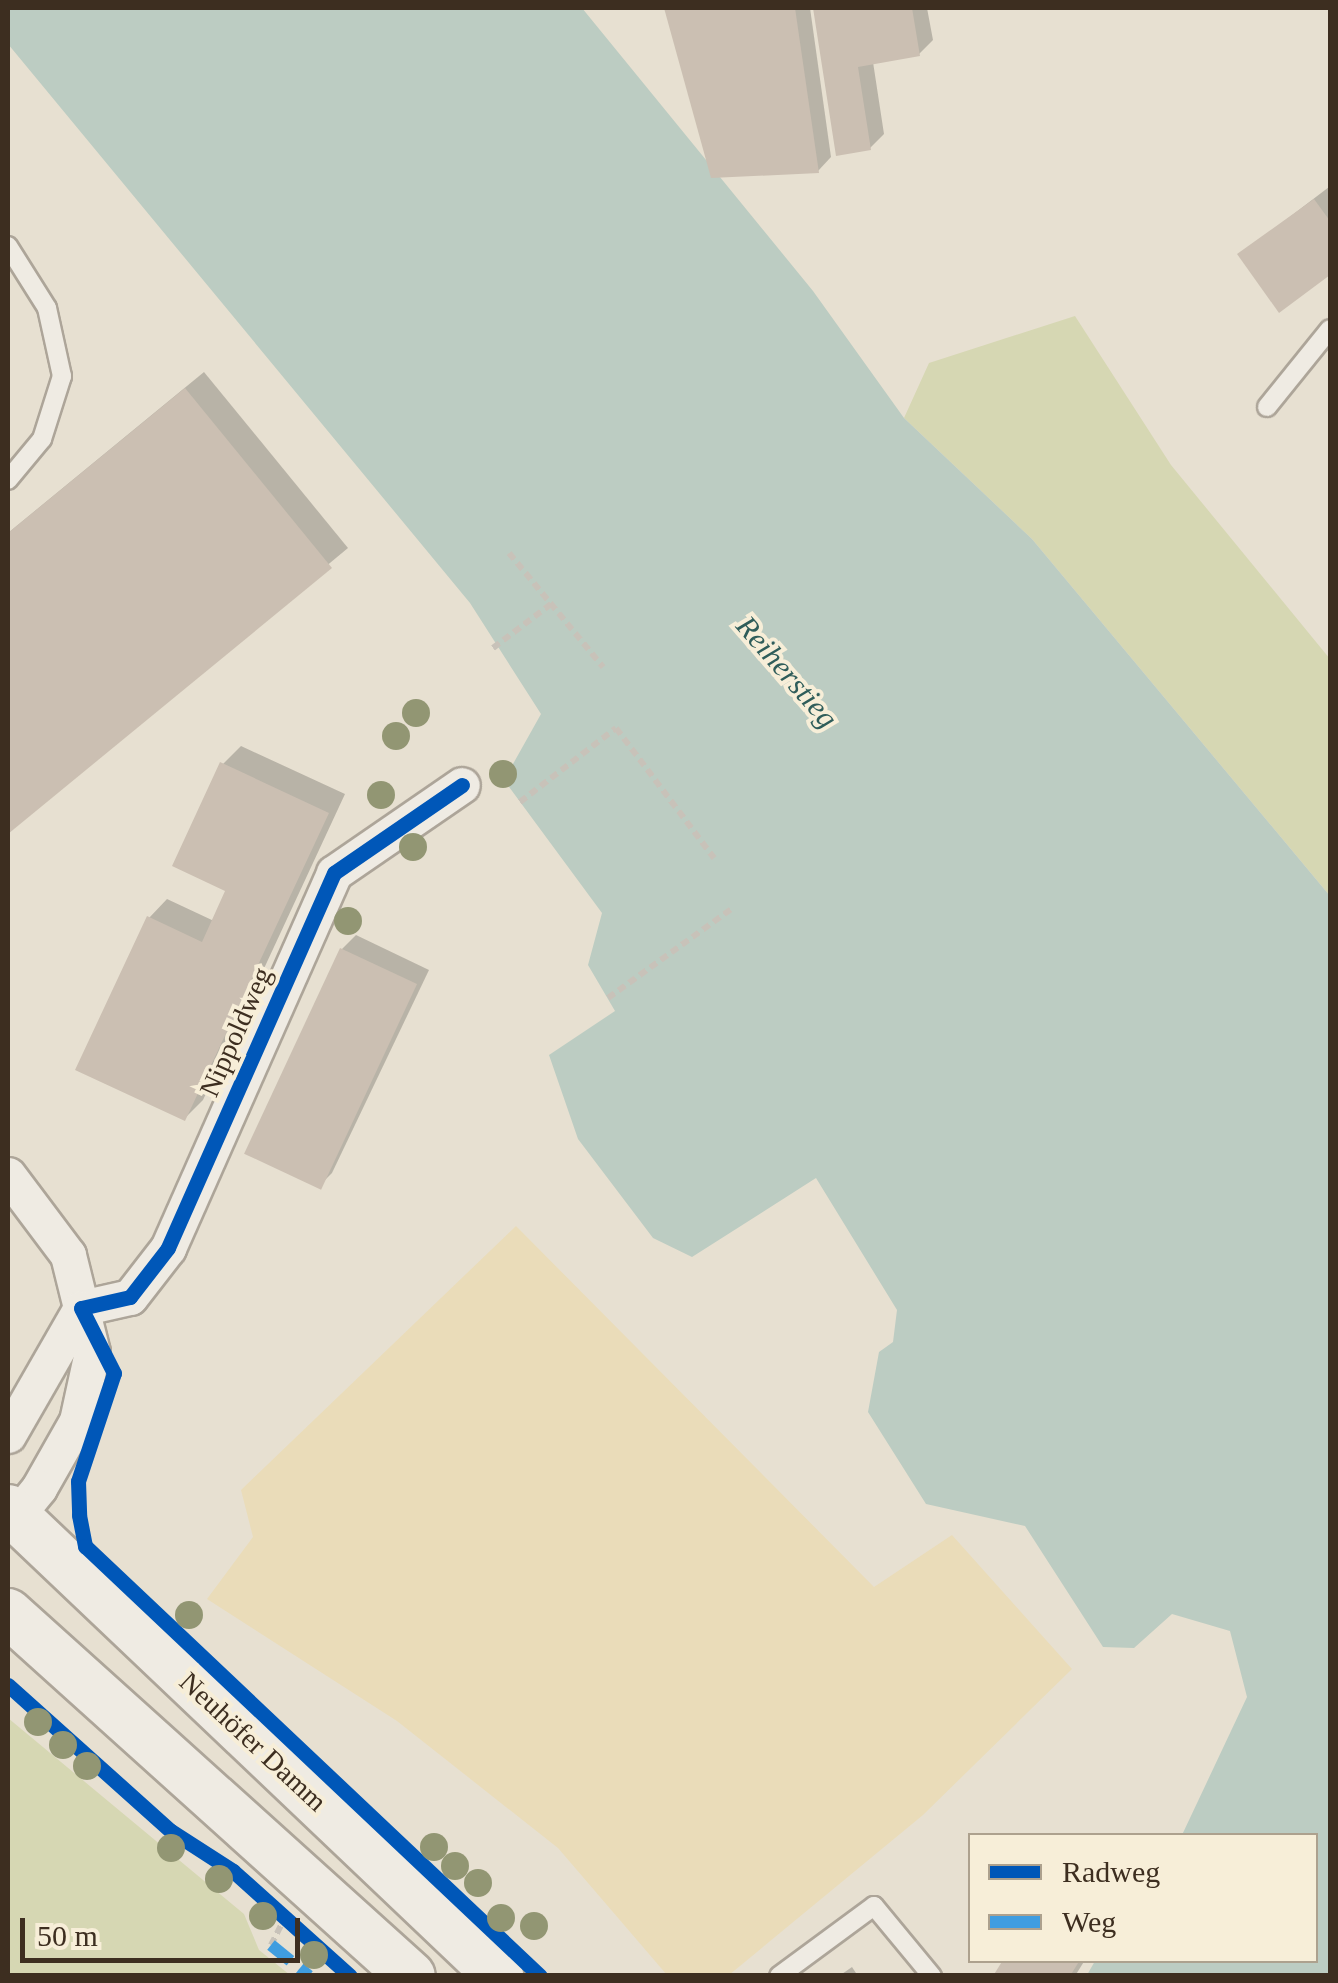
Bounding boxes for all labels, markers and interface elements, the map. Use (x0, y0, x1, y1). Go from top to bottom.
water label: Reiherstieg (729, 609, 845, 735)
street label: Nippoldweg (193, 962, 279, 1102)
street label: Neuhöfer Damm (172, 1665, 334, 1819)
legend (968, 1833, 1318, 1963)
text: Radweg (1062, 1855, 1160, 1888)
scale bar (25, 1898, 305, 1960)
text: Weg (1062, 1905, 1116, 1938)
text: 50 m (37, 1919, 98, 1952)

